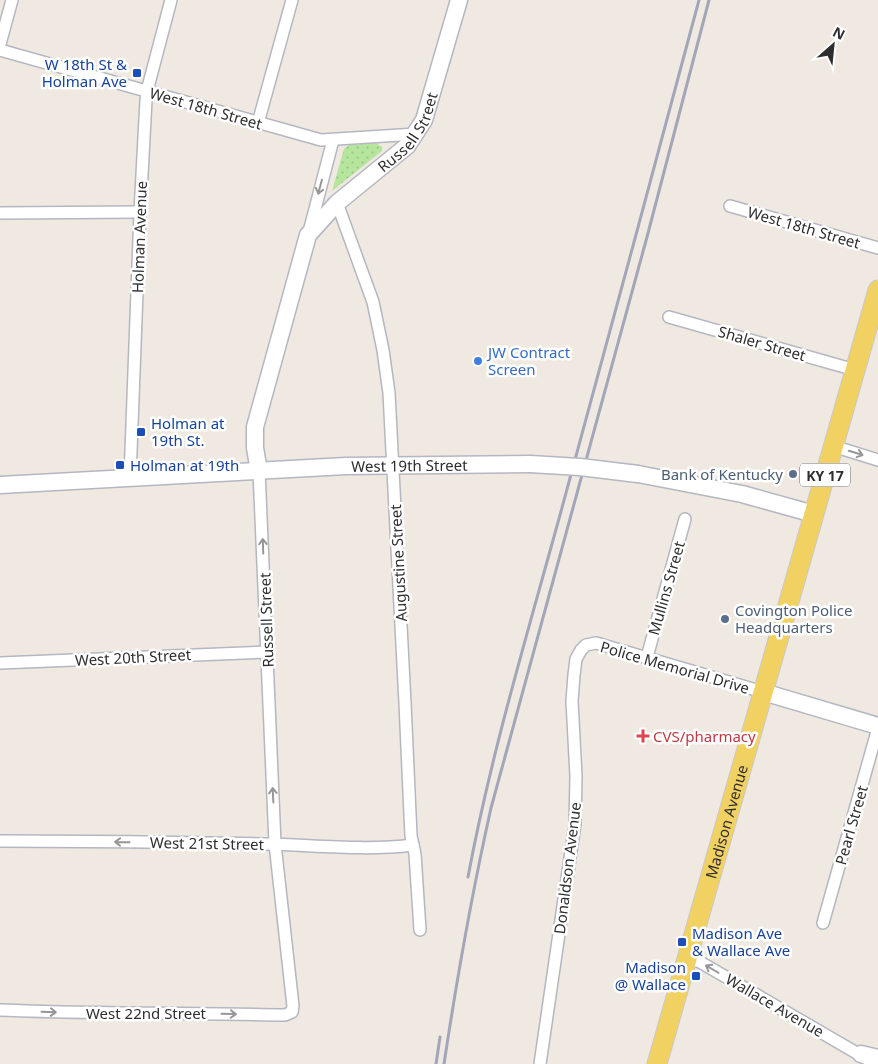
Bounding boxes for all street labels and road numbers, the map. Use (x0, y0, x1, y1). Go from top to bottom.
street label: West 18th Street (147, 82, 265, 134)
street label: Russell Street (373, 89, 442, 176)
street label: Holman Avenue (127, 181, 151, 293)
street label: West 18th Street (745, 201, 863, 253)
street label: Shaler Street (716, 321, 809, 365)
street label: West 19th Street (351, 455, 468, 476)
road number: KY 17 (800, 464, 850, 486)
street label: Augustine Street (385, 503, 411, 622)
street label: Mullins Street (643, 538, 689, 637)
street label: Russell Street (254, 572, 278, 668)
street label: Police Memorial Drive (598, 636, 752, 698)
street label: West 20th Street (74, 644, 192, 670)
street label: Madison Avenue (700, 763, 752, 881)
street label: Pearl Street (830, 782, 872, 867)
street label: Donaldson Avenue (549, 801, 585, 935)
street label: West 21st Street (150, 832, 265, 854)
street label: Wallace Avenue (722, 969, 828, 1041)
street label: West 22nd Street (86, 1003, 207, 1023)

